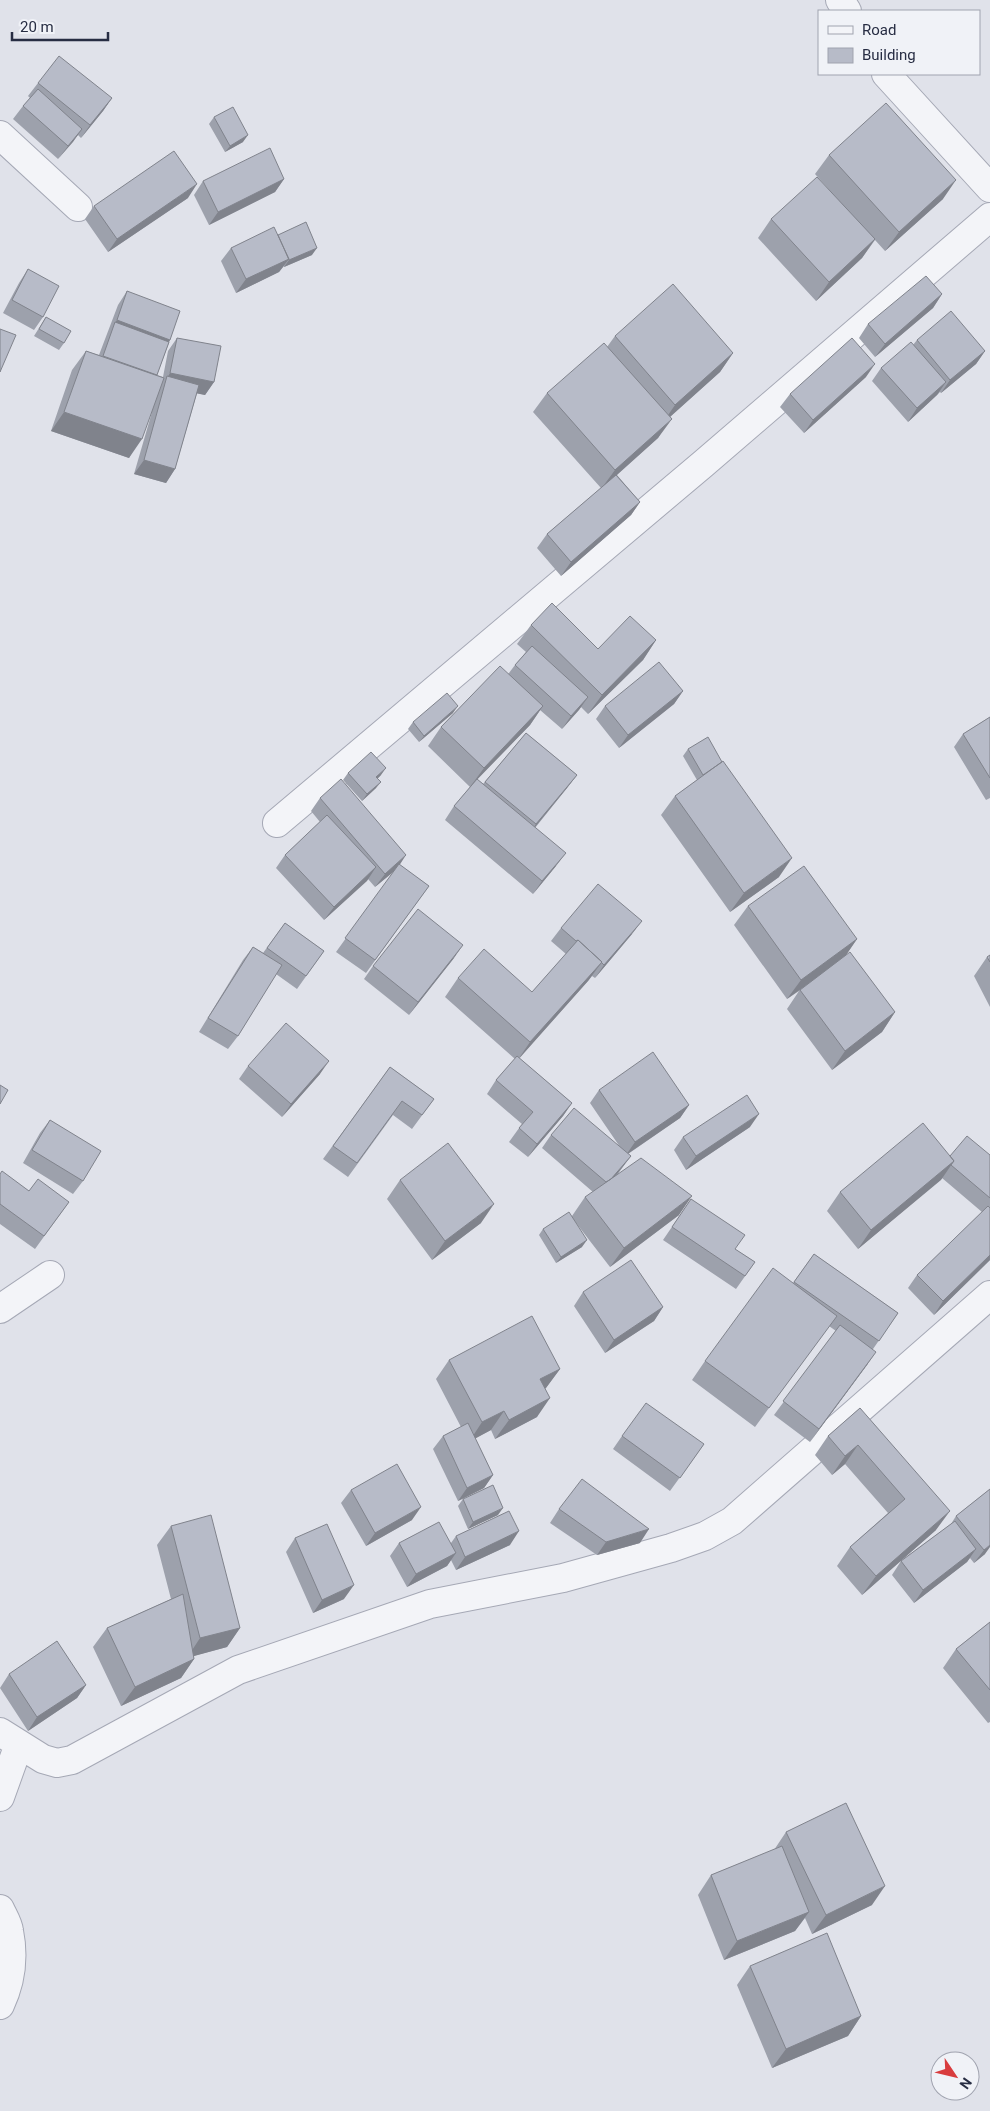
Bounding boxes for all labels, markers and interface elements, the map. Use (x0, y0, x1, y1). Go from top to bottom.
scale bar (12, 10, 109, 42)
legend (818, 10, 980, 75)
text: 20 m (20, 18, 54, 36)
text: Road (862, 21, 896, 39)
text: Building (862, 46, 916, 64)
north arrow (930, 2051, 980, 2101)
text: N (956, 2075, 975, 2092)

